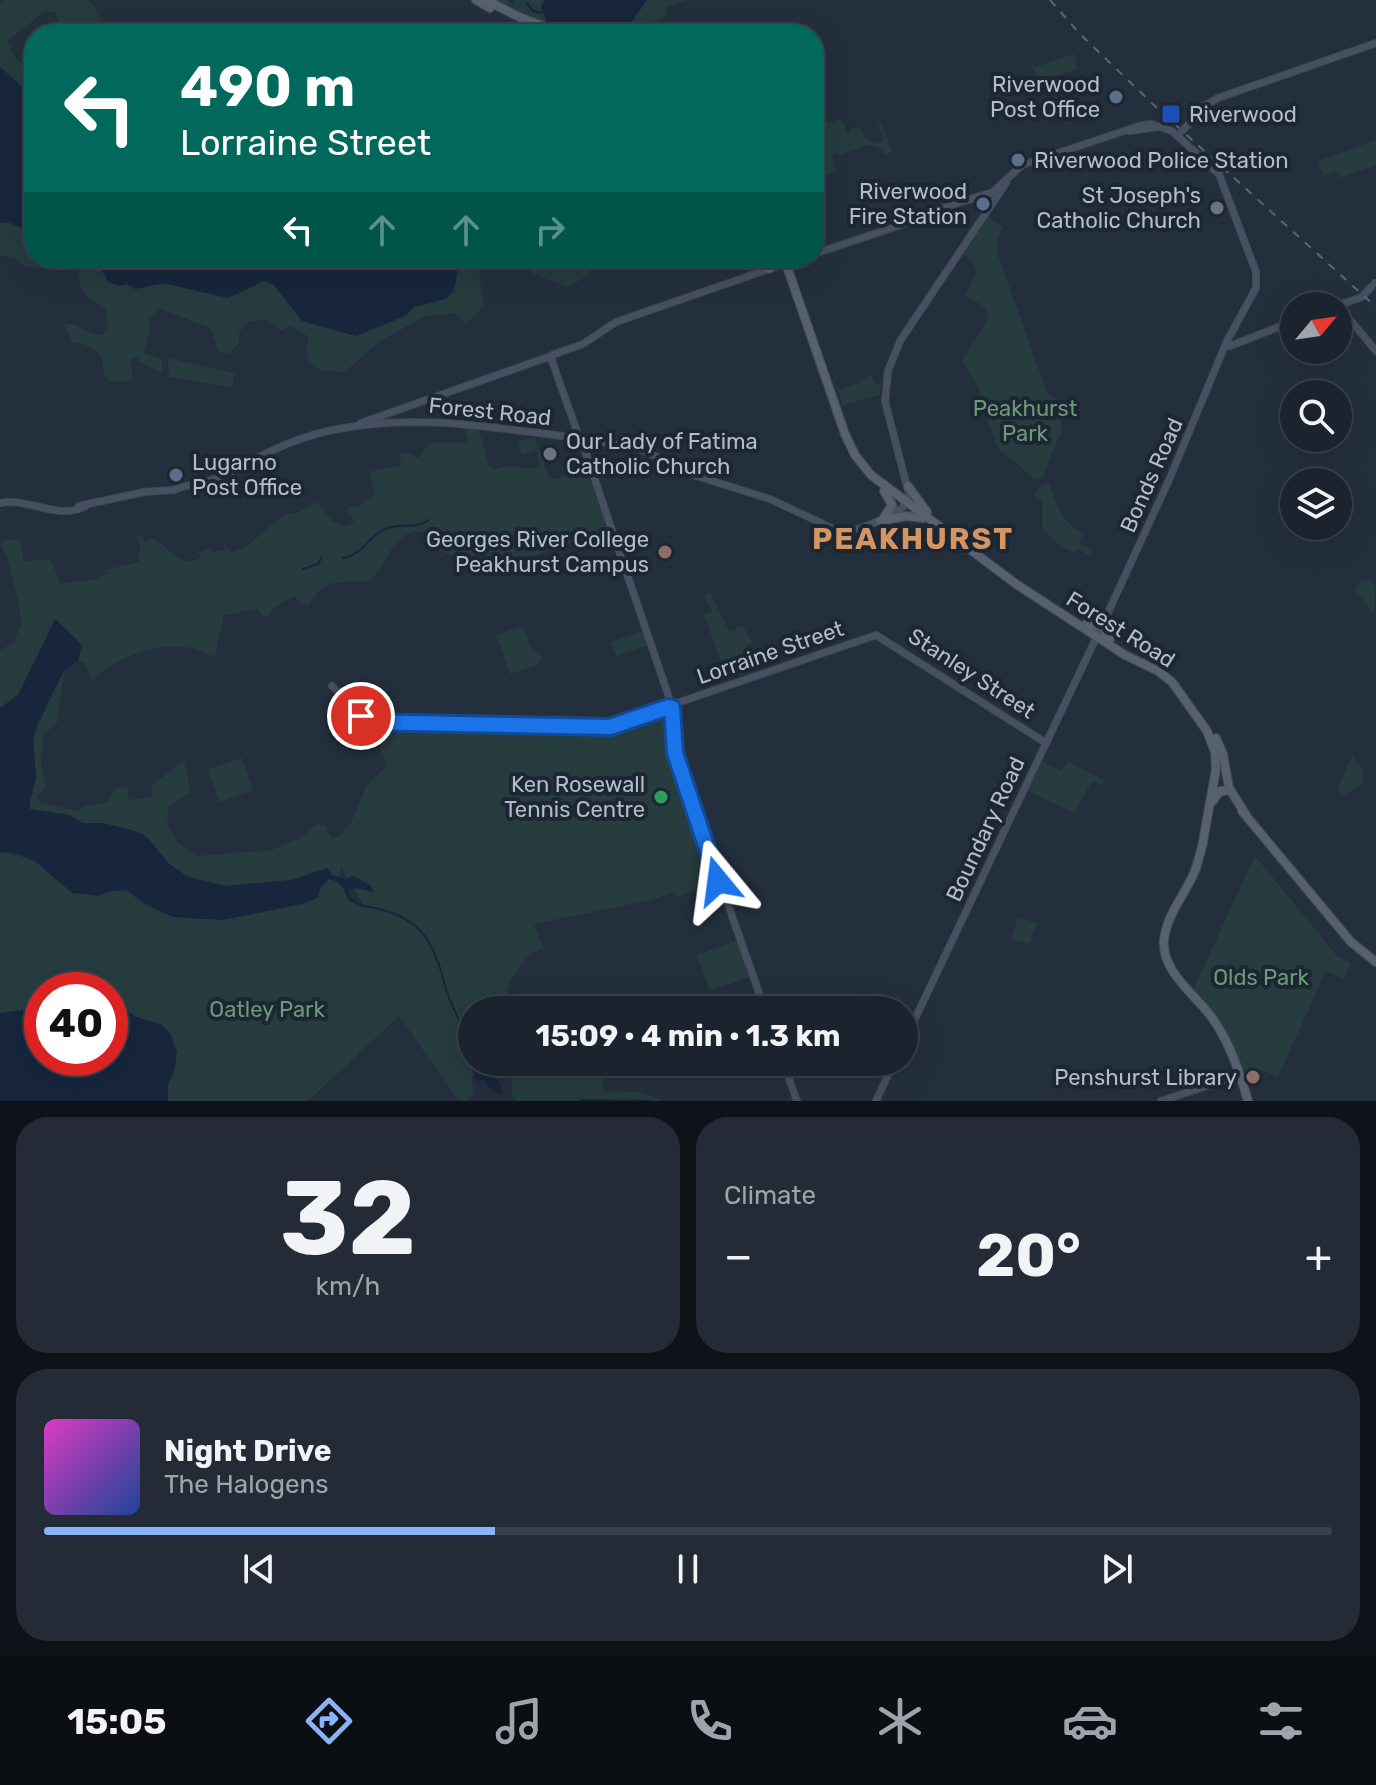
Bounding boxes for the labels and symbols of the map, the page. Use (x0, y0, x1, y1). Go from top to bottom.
place label: Riverwood Post Office (990, 71, 1100, 123)
marker: Riverwood Post Office (1107, 88, 1125, 106)
place label: Riverwood (1189, 101, 1297, 128)
marker: Riverwood (1160, 103, 1182, 125)
place label: Riverwood Police Station (1034, 147, 1289, 174)
marker: Riverwood Police Station (1009, 151, 1027, 169)
place label: Riverwood Fire Station (849, 178, 967, 230)
place label: St Joseph's Catholic Church (1036, 182, 1201, 234)
marker: Riverwood Fire Station (974, 195, 992, 213)
marker: St Joseph's Catholic Church (1208, 199, 1226, 217)
north arrow (1280, 292, 1352, 364)
street label: Forest Road (427, 392, 553, 431)
park label: Peakhurst Park (973, 395, 1078, 447)
street label: Bonds Road (1114, 414, 1189, 537)
place label: Our Lady of Fatima Catholic Church (566, 428, 758, 480)
marker: Our Lady of Fatima Catholic Church (541, 445, 559, 463)
place label: Lugarno Post Office (192, 449, 302, 501)
marker: Lugarno Post Office (167, 466, 185, 484)
district label: PEAKHURST (812, 521, 1014, 557)
place label: Georges River College Peakhurst Campus (426, 526, 649, 578)
marker: Georges River College Peakhurst Campus (656, 543, 674, 561)
street label: Forest Road (1061, 585, 1180, 673)
street label: Lorraine Street (693, 615, 847, 690)
street label: Stanley Street (903, 622, 1040, 725)
pin (327, 682, 395, 750)
street label: Boundary Road (940, 753, 1031, 906)
place label: Ken Rosewall Tennis Centre (504, 771, 645, 823)
marker: Ken Rosewall Tennis Centre (652, 788, 670, 806)
position arrow (676, 839, 760, 923)
park label: Olds Park (1213, 964, 1309, 991)
speed limit sign: 40 (24, 972, 128, 1076)
park label: Oatley Park (209, 996, 325, 1023)
place label: Penshurst Library (1054, 1064, 1237, 1091)
marker: Penshurst Library (1244, 1068, 1262, 1086)

